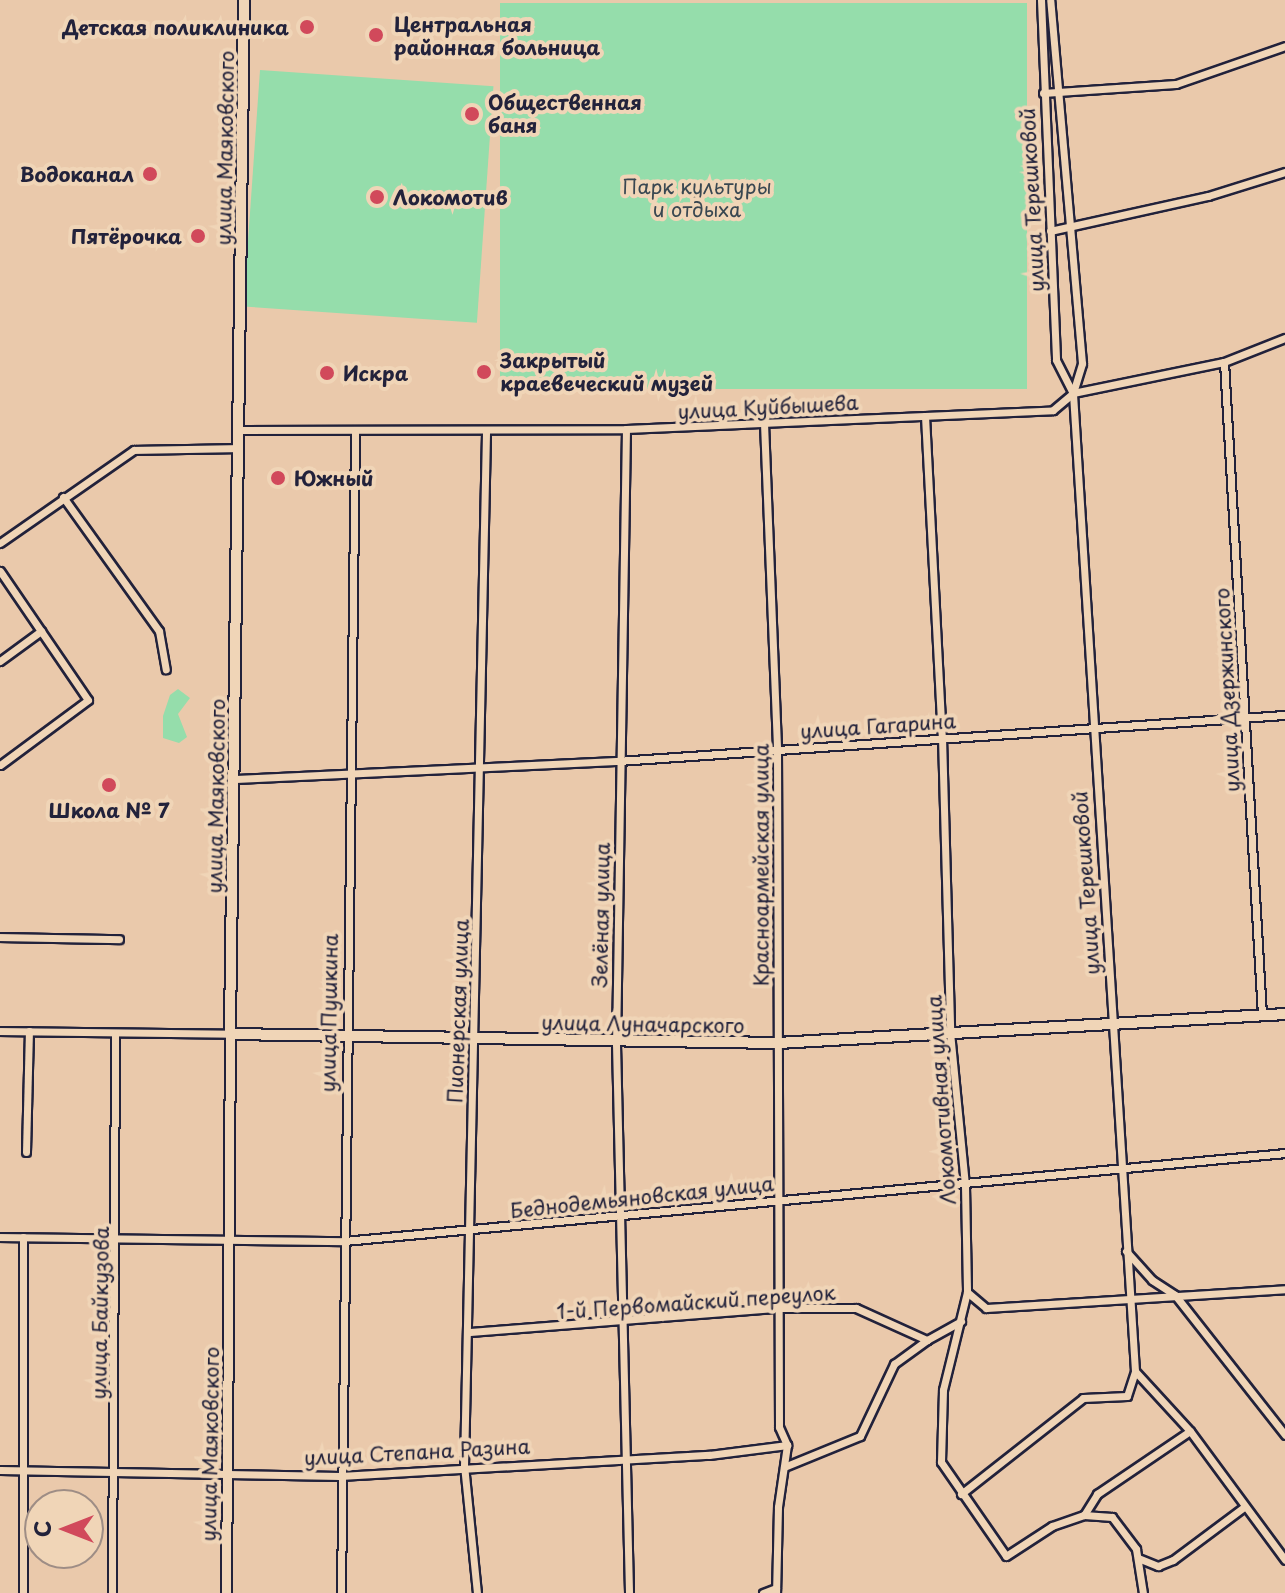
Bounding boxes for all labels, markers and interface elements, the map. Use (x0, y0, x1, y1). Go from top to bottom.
place label: Центральная районная больница (394, 12, 600, 59)
place label: Детская поликлиника (62, 15, 289, 39)
marker: Детская поликлиника (296, 16, 318, 38)
marker: Центральная районная больница (365, 24, 387, 46)
street label: улица Маяковского (211, 50, 239, 246)
place label: Общественная баня (488, 90, 642, 137)
marker: Общественная баня (463, 105, 481, 123)
street label: улица Терешковой (1015, 107, 1049, 293)
place label: Водоканал (20, 162, 134, 186)
marker: Водоканал (141, 165, 159, 183)
park label: Парк культуры и отдыха (622, 175, 772, 222)
place label: Локомотив (393, 185, 508, 209)
marker: Локомотив (368, 188, 386, 206)
place label: Пятёрочка (71, 224, 182, 248)
marker: Пятёрочка (189, 227, 207, 245)
place label: Закрытый краевеческий музей (500, 348, 714, 395)
place label: Искра (343, 361, 408, 385)
marker: Закрытый краевеческий музей (475, 363, 493, 381)
marker: Искра (318, 364, 336, 382)
street label: улица Куйбышева (677, 390, 859, 424)
place label: Южный (294, 466, 374, 490)
marker: Южный (269, 469, 287, 487)
street label: улица Дзержинского (1210, 587, 1244, 793)
street label: улица Маяковского (202, 698, 230, 894)
street label: улица Гагарина (799, 709, 957, 743)
street label: Красноармейская улица (749, 743, 773, 987)
marker: Школа № 7 (100, 776, 118, 794)
street label: улица Терешковой (1068, 790, 1104, 976)
place label: Школа № 7 (48, 798, 170, 822)
street label: Зелёная улица (588, 842, 614, 988)
street label: Пионерская улица (443, 918, 473, 1104)
street label: улица Пушкина (316, 933, 342, 1093)
street label: Локомотивная улица (922, 994, 960, 1206)
street label: улица Луначарского (541, 1010, 745, 1038)
street label: Беднодемьяновская улица (509, 1171, 775, 1223)
street label: улица Байкузова (86, 1226, 114, 1400)
street label: 1-й Первомайский переулок (556, 1280, 836, 1324)
street label: улица Маяковского (196, 1346, 224, 1542)
street label: улица Степана Разина (303, 1434, 531, 1470)
north arrow (24, 1489, 104, 1569)
text: С (25, 1521, 58, 1537)

